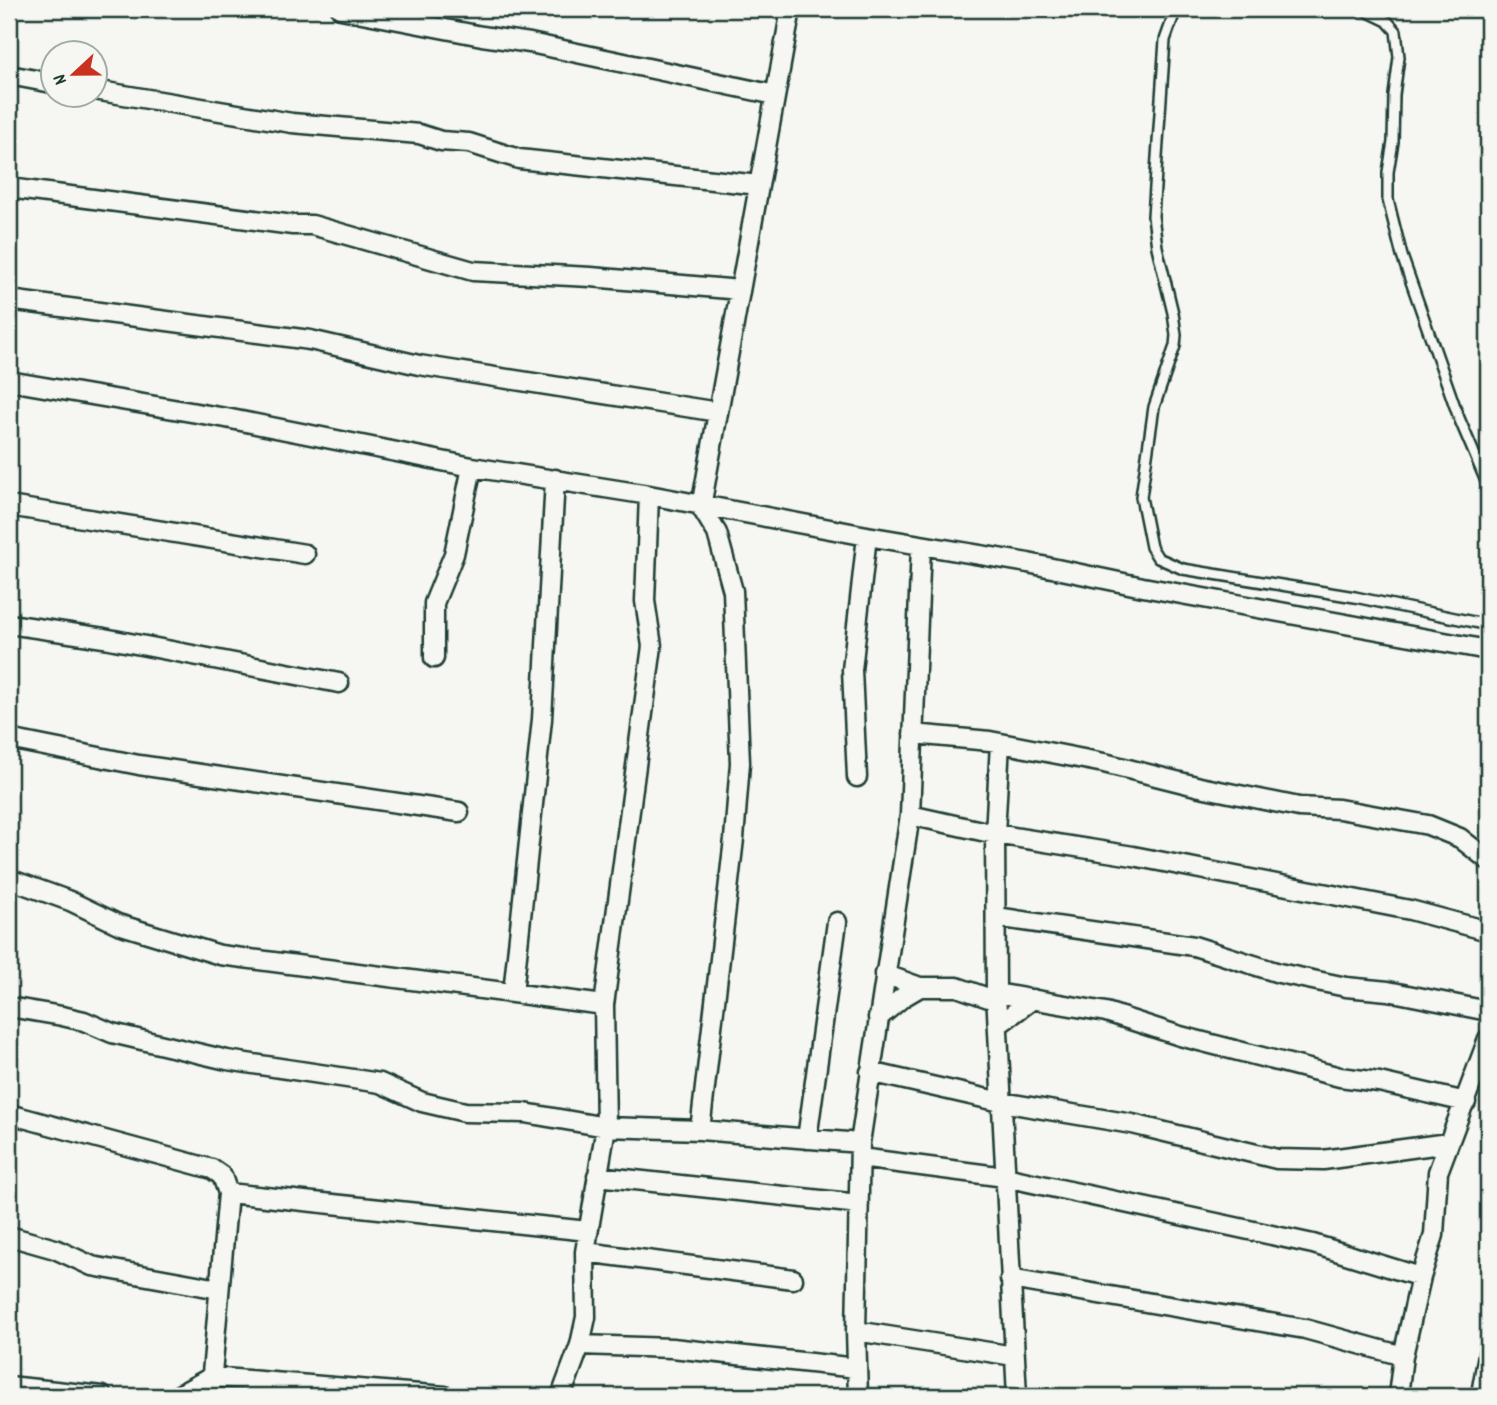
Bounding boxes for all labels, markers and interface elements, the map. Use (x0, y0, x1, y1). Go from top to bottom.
north arrow (38, 38, 108, 108)
text: N (47, 70, 76, 88)

